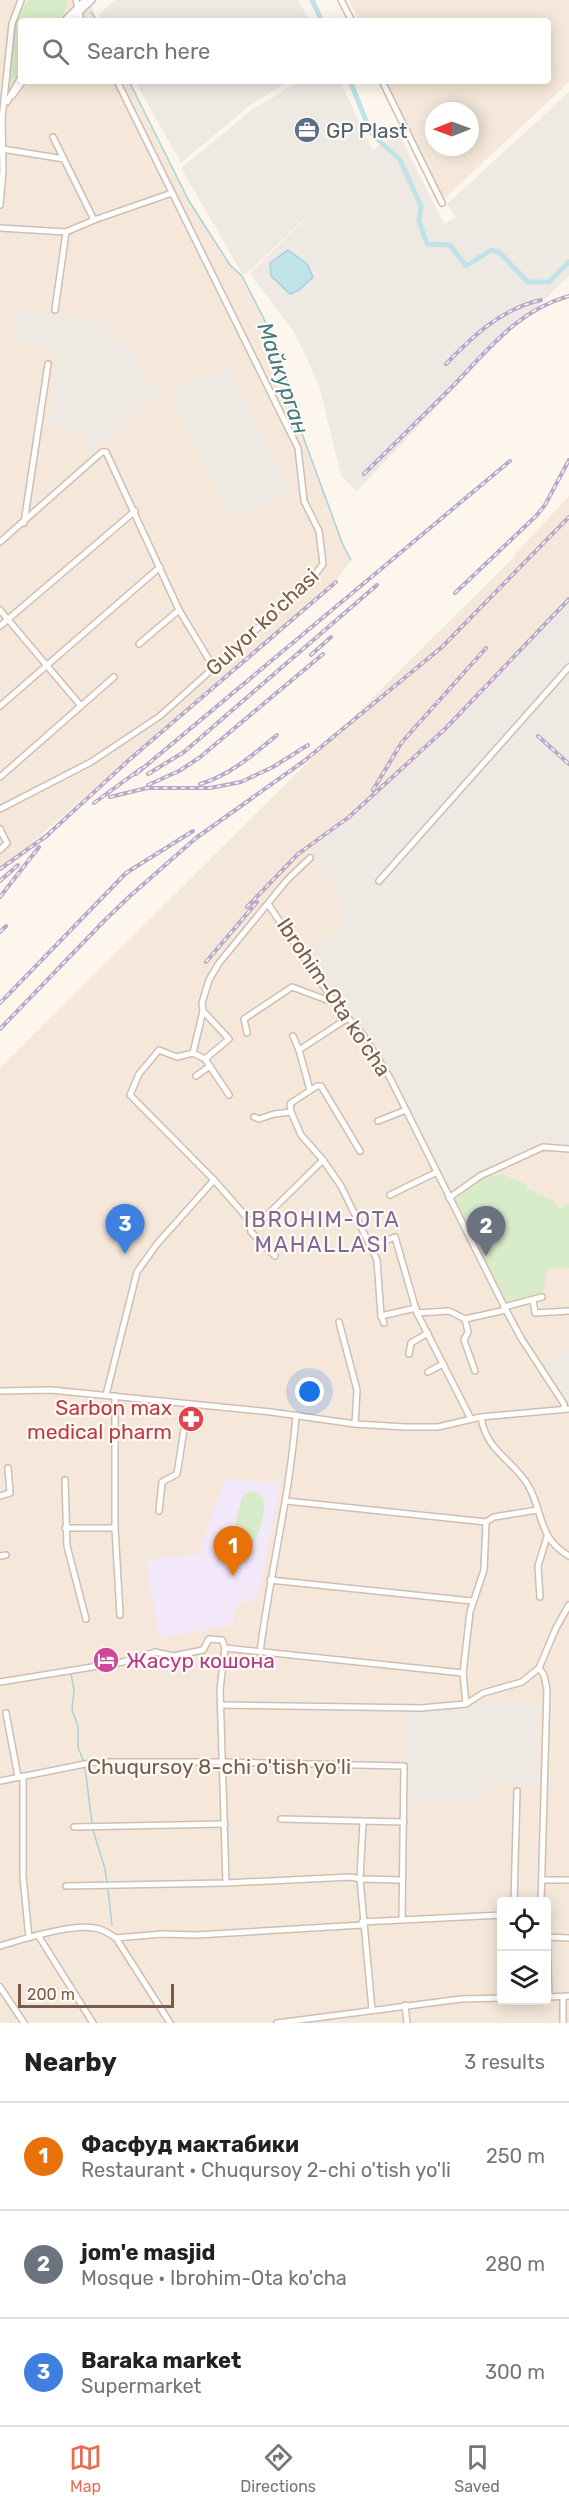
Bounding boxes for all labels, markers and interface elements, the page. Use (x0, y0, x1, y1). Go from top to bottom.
search box (18, 18, 551, 84)
icon: search (39, 35, 72, 68)
text: Search here (87, 38, 210, 65)
north arrow (425, 102, 479, 156)
office icon: GP Plast (292, 115, 322, 145)
place label: GP Plast (326, 118, 408, 143)
water label: Майкурган (251, 319, 315, 437)
street label: Gulyor ko'chasi (200, 563, 324, 681)
street label: Ibrohim-Ota ko'cha (272, 913, 396, 1081)
pin: 3 (106, 1204, 144, 1254)
district label: IBROHIM-OTA MAHALLASI (244, 1206, 400, 1258)
pin: 2 (466, 1206, 506, 1256)
your location (295, 1377, 324, 1406)
place label: Sarbon max medical pharm (27, 1395, 172, 1444)
pharmacy icon: Sarbon max medical pharm (176, 1404, 206, 1434)
pin: 1 (214, 1526, 252, 1576)
hotel icon: Жасур кошона (91, 1645, 121, 1675)
place label: Жасур кошона (126, 1648, 275, 1673)
street label: Chuqursoy 8-chi o'tish yo'li (87, 1754, 351, 1779)
map controls (497, 1897, 551, 2005)
button: locate (497, 1897, 551, 1951)
button: layers (497, 1951, 551, 2005)
scale bar (18, 1981, 174, 2008)
text: 200 m (27, 1985, 75, 2004)
text: Nearby (24, 2047, 117, 2078)
text: 3 results (464, 2050, 545, 2074)
text: Фасфуд мактабики (81, 2131, 299, 2158)
text: 1 (39, 2144, 48, 2168)
text: 250 m (486, 2144, 545, 2168)
text: Restaurant · Chuqursoy 2-chi o'tish yo'li (81, 2158, 451, 2182)
text: jom'e masjid (81, 2239, 215, 2266)
text: 2 (37, 2252, 50, 2276)
text: 280 m (485, 2252, 545, 2276)
text: Mosque · Ibrohim-Ota ko'cha (81, 2266, 347, 2290)
text: Baraka market (81, 2347, 241, 2374)
text: 3 (37, 2360, 50, 2384)
text: 300 m (485, 2360, 545, 2384)
text: Supermarket (81, 2374, 201, 2398)
tab: Map (69, 2441, 102, 2496)
tab: Directions (240, 2441, 316, 2496)
tab: Saved (454, 2441, 500, 2496)

